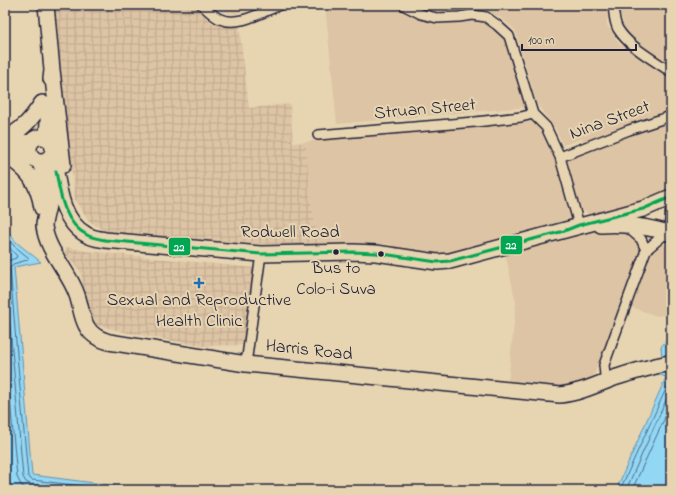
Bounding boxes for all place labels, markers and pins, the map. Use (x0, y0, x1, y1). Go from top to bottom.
marker: Bus to Colo-i Suva (331, 247, 341, 257)
unlabelled marker (376, 249, 386, 259)
place label: Bus to Colo-i Suva (296, 256, 376, 302)
marker: Sexual and Reproductive Health Clinic (193, 277, 205, 289)
place label: Sexual and Reproductive Health Clinic (107, 288, 292, 335)

